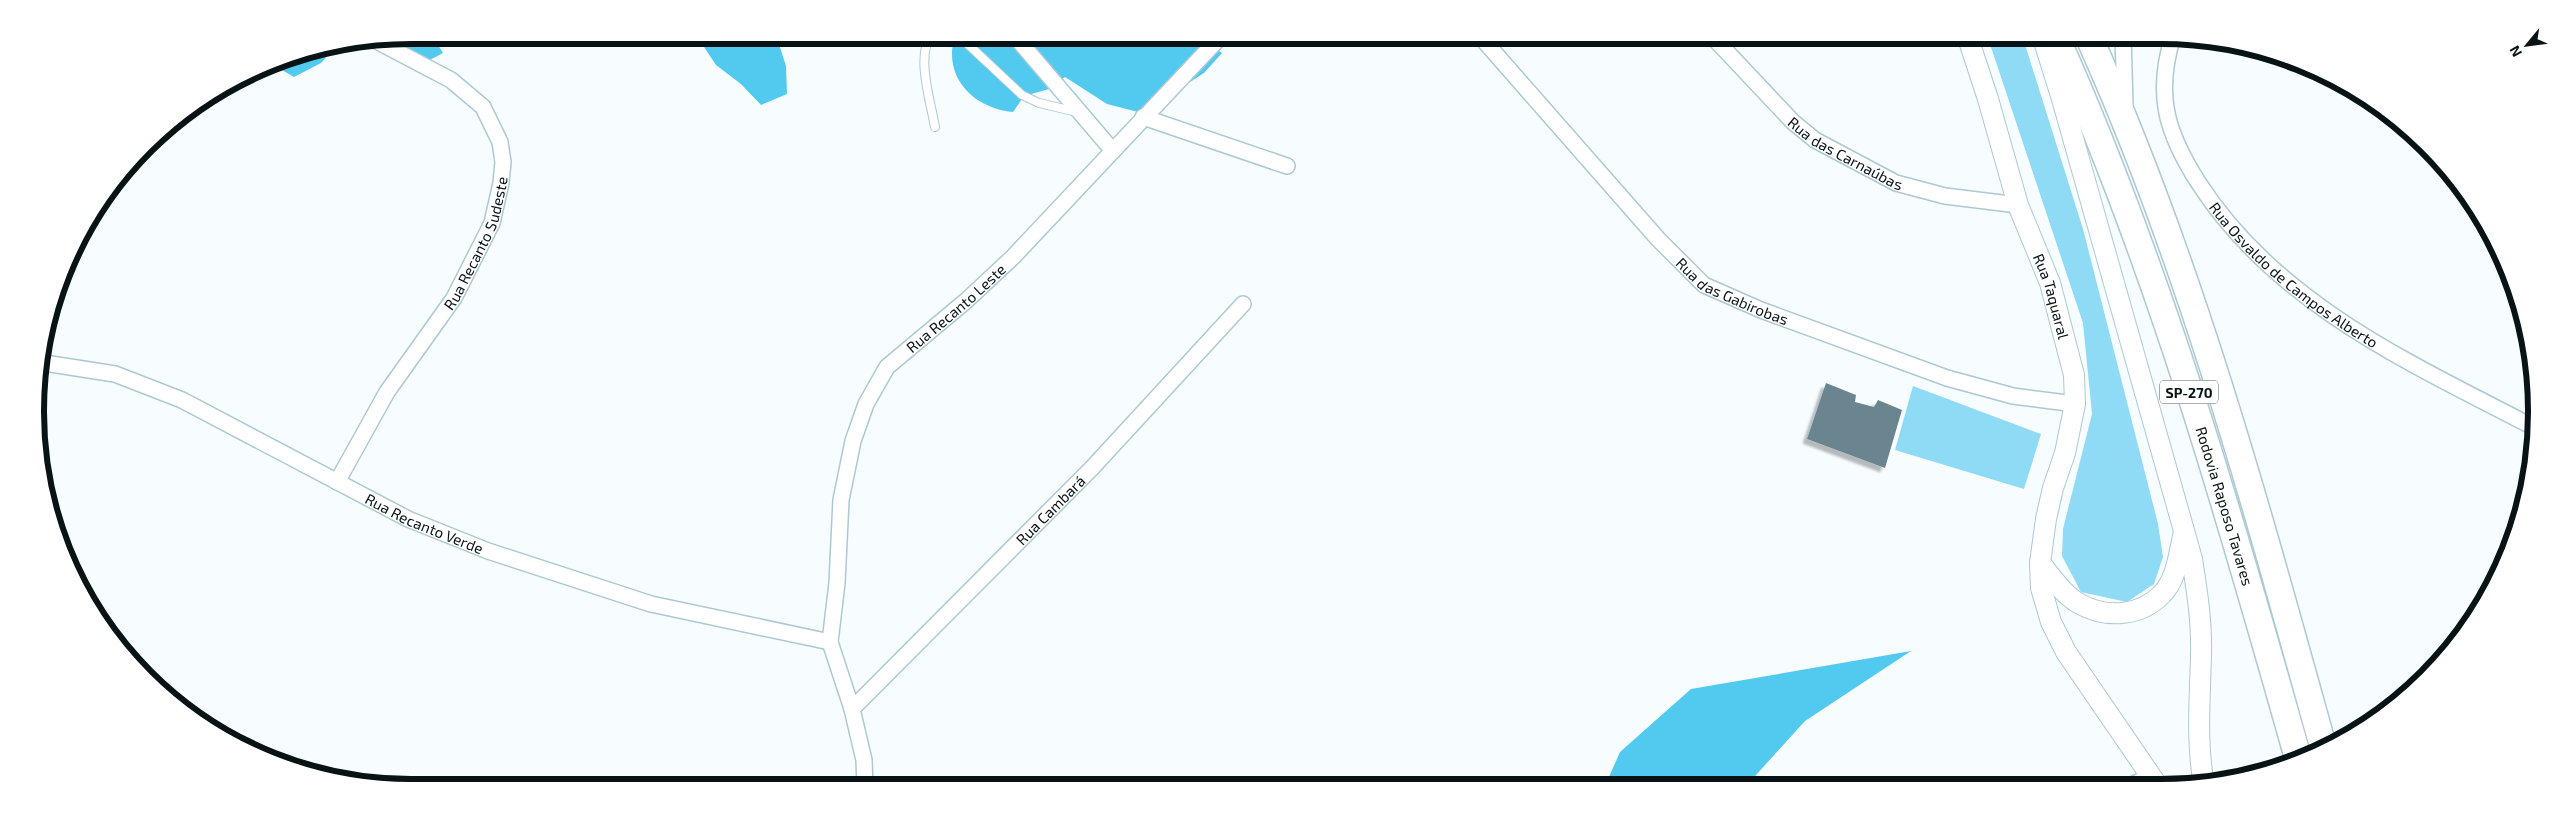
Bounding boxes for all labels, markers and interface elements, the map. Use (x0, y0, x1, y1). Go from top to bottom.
north arrow (2502, 20, 2552, 70)
text: N (2505, 43, 2525, 60)
street label: Rua das Carnaúbas (1785, 113, 1904, 193)
street label: Rua Recanto Sudeste (440, 176, 511, 313)
street label: Rua Osvaldo de Campos Alberto (2206, 198, 2381, 351)
street label: Rua Taquaral (2030, 251, 2073, 341)
street label: Rua das Gabirobas (1673, 254, 1791, 328)
street label: Rua Recanto Leste (902, 260, 1009, 356)
road number: SP-270 (2160, 381, 2218, 404)
street label: Rodovia Raposo Tavares (2192, 424, 2257, 588)
street label: Rua Cambará (1012, 471, 1089, 548)
street label: Rua Recanto Verde (362, 489, 486, 557)

